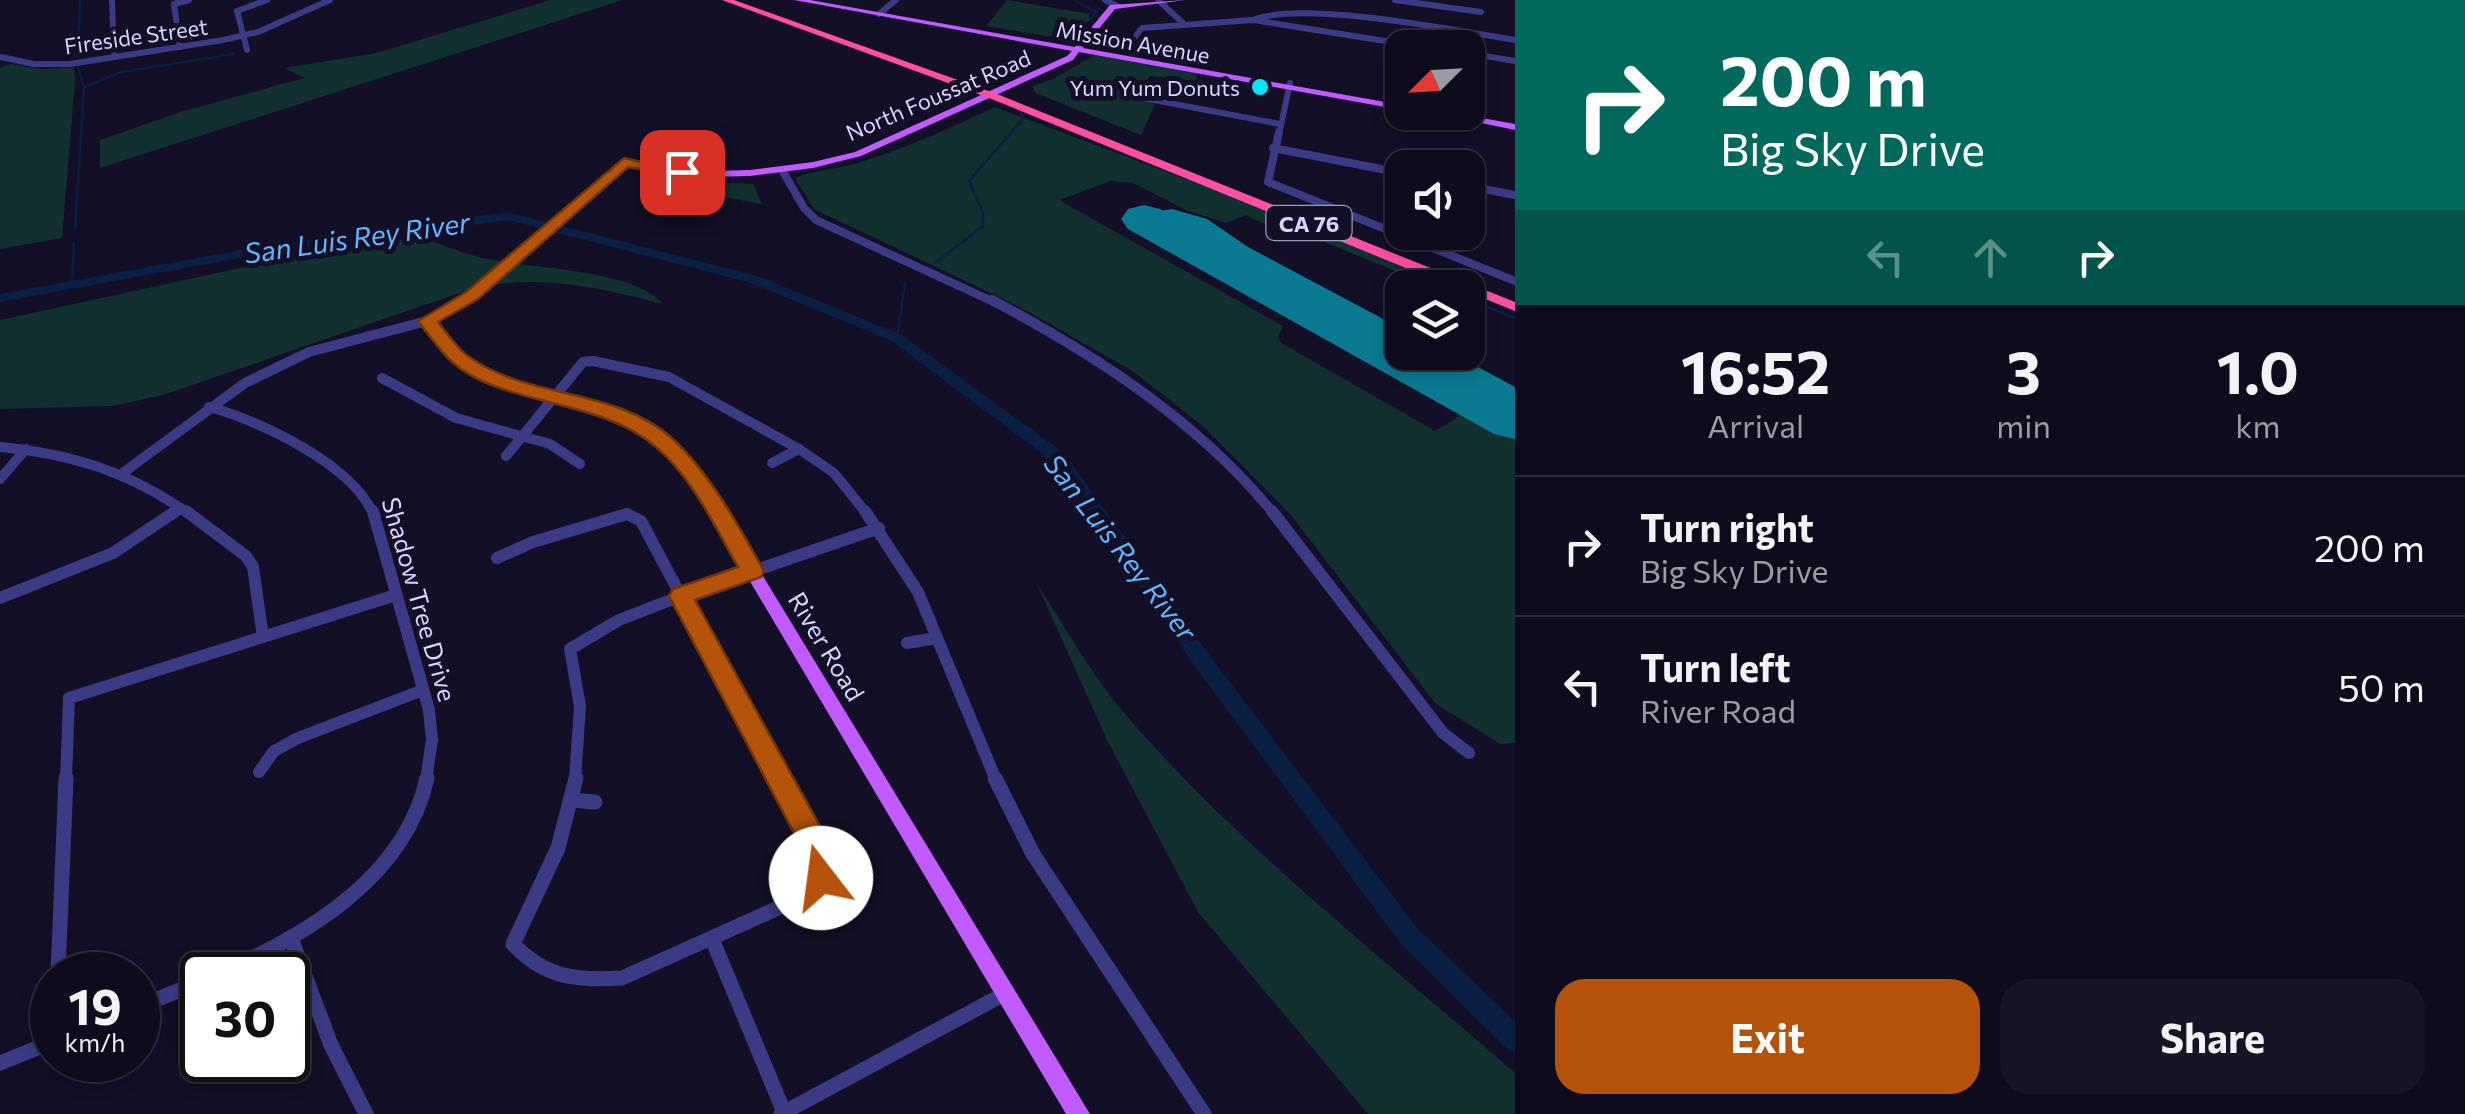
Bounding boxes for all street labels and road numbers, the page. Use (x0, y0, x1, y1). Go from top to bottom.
street label: Fireside Street (62, 13, 210, 59)
street label: Mission Avenue (1054, 15, 1212, 69)
street label: North Foussat Road (842, 44, 1034, 146)
road number: CA 76 (1266, 206, 1352, 240)
street label: Shadow Tree Drive (377, 494, 463, 704)
street label: River Road (783, 586, 871, 706)

